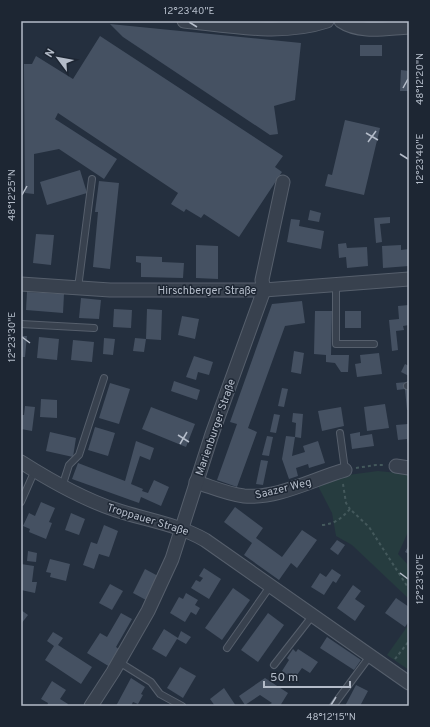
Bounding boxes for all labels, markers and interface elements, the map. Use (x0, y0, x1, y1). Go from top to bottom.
text: 12°23'40"E (164, 5, 214, 18)
north arrow (38, 38, 78, 78)
text: N (42, 46, 58, 60)
text: 48°12'20"N (414, 53, 427, 105)
text: 12°23'40"E (414, 134, 427, 184)
text: 48°12'25"N (6, 169, 19, 221)
street label: Hirschberger Straße (158, 284, 257, 298)
text: 12°23'30"E (6, 312, 19, 362)
street label: Marienburger Straße (193, 377, 239, 477)
street label: Saazer Weg (254, 475, 313, 503)
street label: Troppauer Straße (105, 501, 190, 539)
text: 12°23'30"E (414, 554, 427, 604)
scale bar (264, 663, 350, 689)
text: 50 m (270, 670, 298, 686)
text: 48°12'15"N (306, 711, 356, 724)

